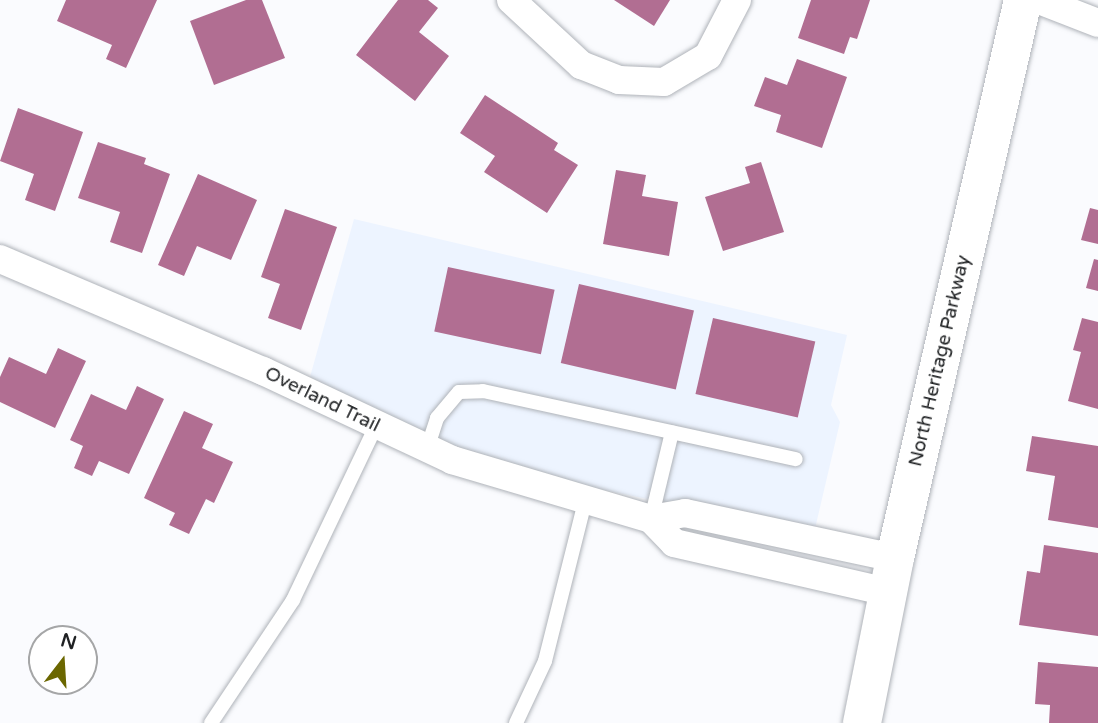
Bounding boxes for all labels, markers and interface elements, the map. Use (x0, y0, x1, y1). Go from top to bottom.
street label: North Heritage Parkway (905, 253, 975, 469)
street label: Overland Trail (261, 362, 383, 438)
north arrow (28, 625, 98, 695)
text: N (58, 629, 79, 655)

